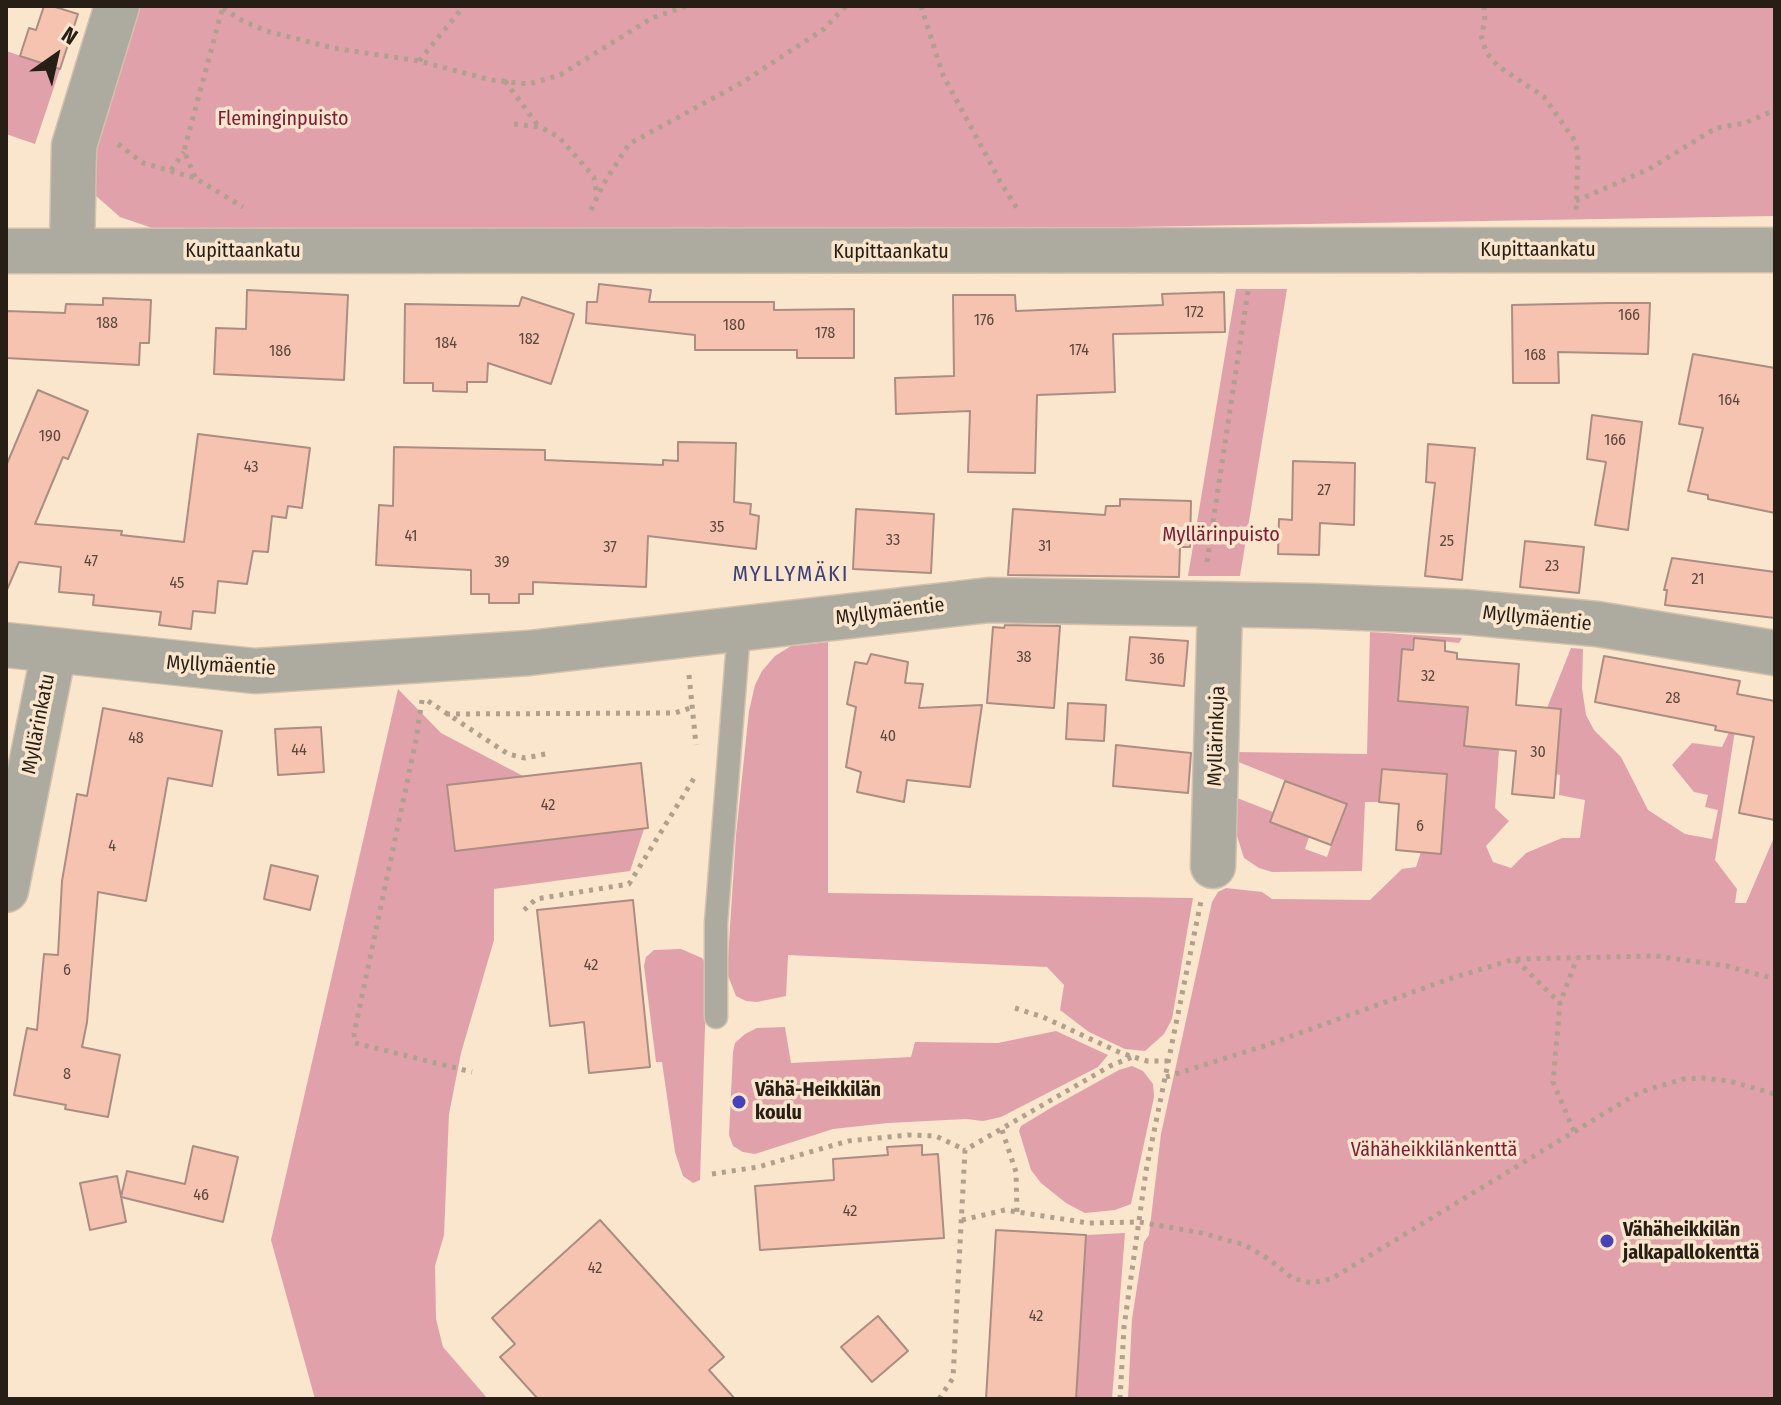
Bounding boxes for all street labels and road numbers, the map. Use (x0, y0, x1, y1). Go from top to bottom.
street label: Kupittaankatu (1480, 238, 1596, 262)
street label: Kupittaankatu (185, 239, 301, 263)
street label: Kupittaankatu (833, 240, 949, 264)
street label: Myllymäentie (834, 593, 946, 631)
street label: Myllymäentie (1481, 601, 1593, 637)
street label: Myllymäentie (166, 651, 276, 681)
street label: Myllärinkatu (18, 672, 60, 776)
street label: Myllärinkuja (1203, 685, 1231, 787)

